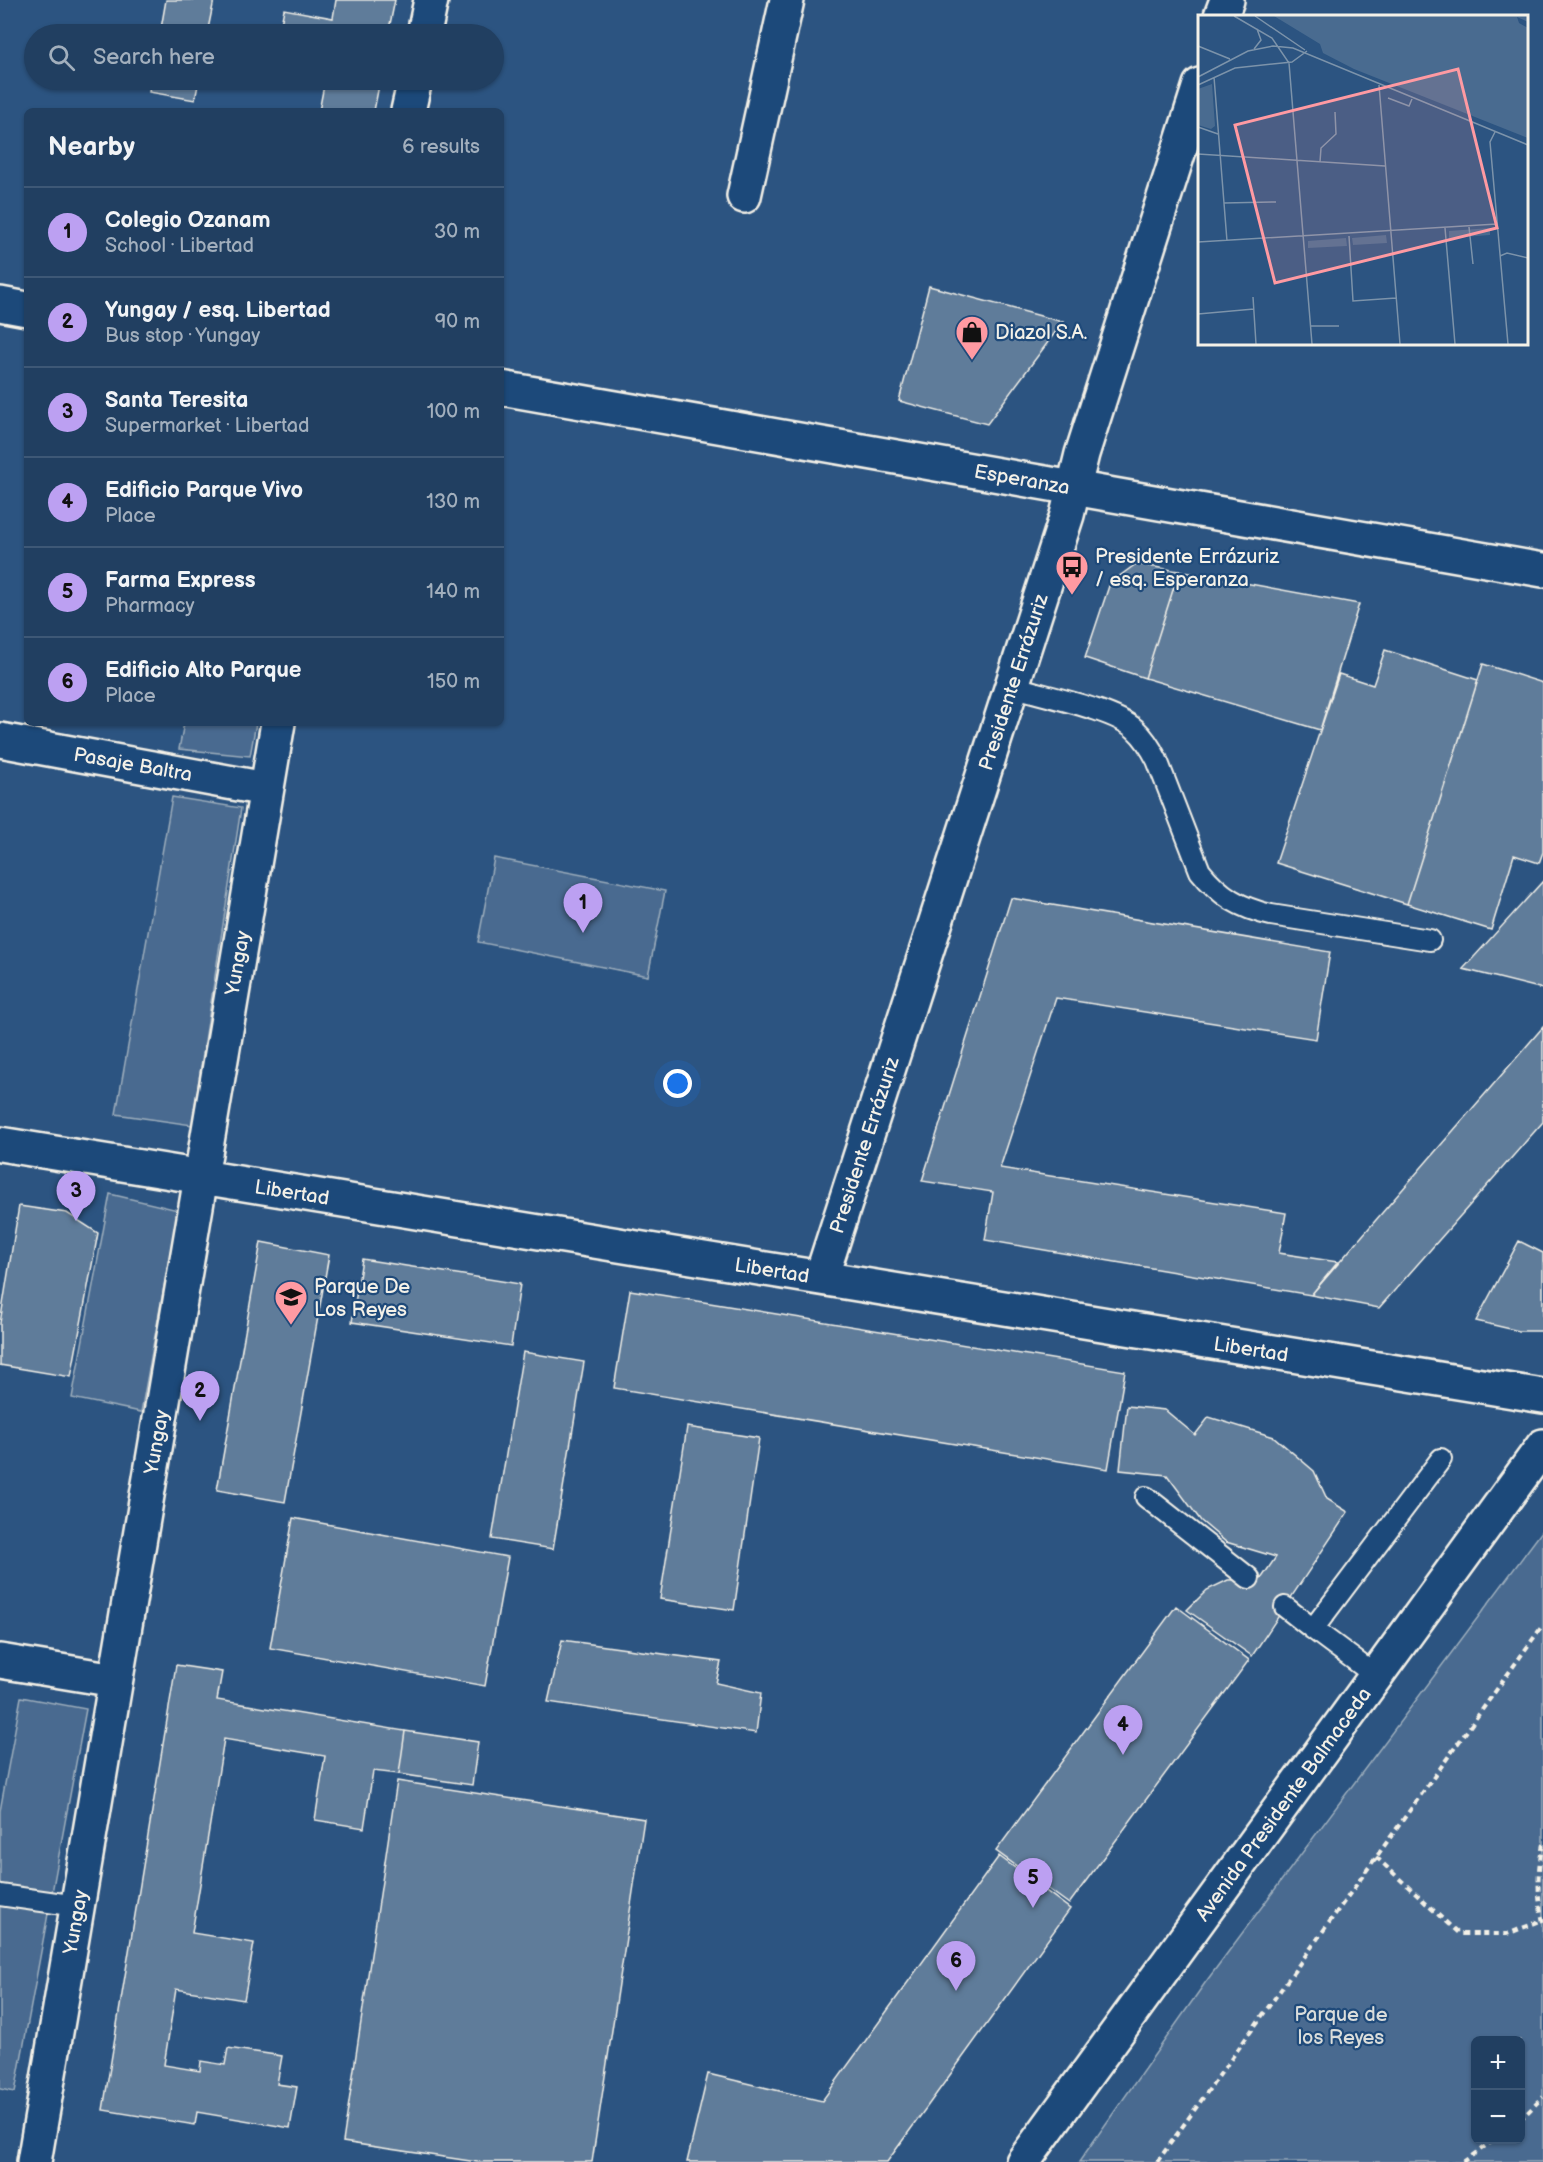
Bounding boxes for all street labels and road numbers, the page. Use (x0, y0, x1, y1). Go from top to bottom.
street label: Esperanza (972, 460, 1071, 500)
street label: Presidente Errázuriz (974, 591, 1054, 773)
street label: Pasaje Baltra (72, 743, 194, 787)
street label: Yungay (220, 929, 255, 998)
street label: Presidente Errázuriz (825, 1054, 905, 1236)
street label: Libertad (253, 1175, 331, 1211)
street label: Libertad (733, 1253, 811, 1289)
street label: Libertad (1212, 1332, 1290, 1368)
street label: Yungay (139, 1408, 174, 1477)
street label: Avenida Presidente Balmaceda (1191, 1683, 1377, 1926)
street label: Yungay (58, 1888, 93, 1957)

